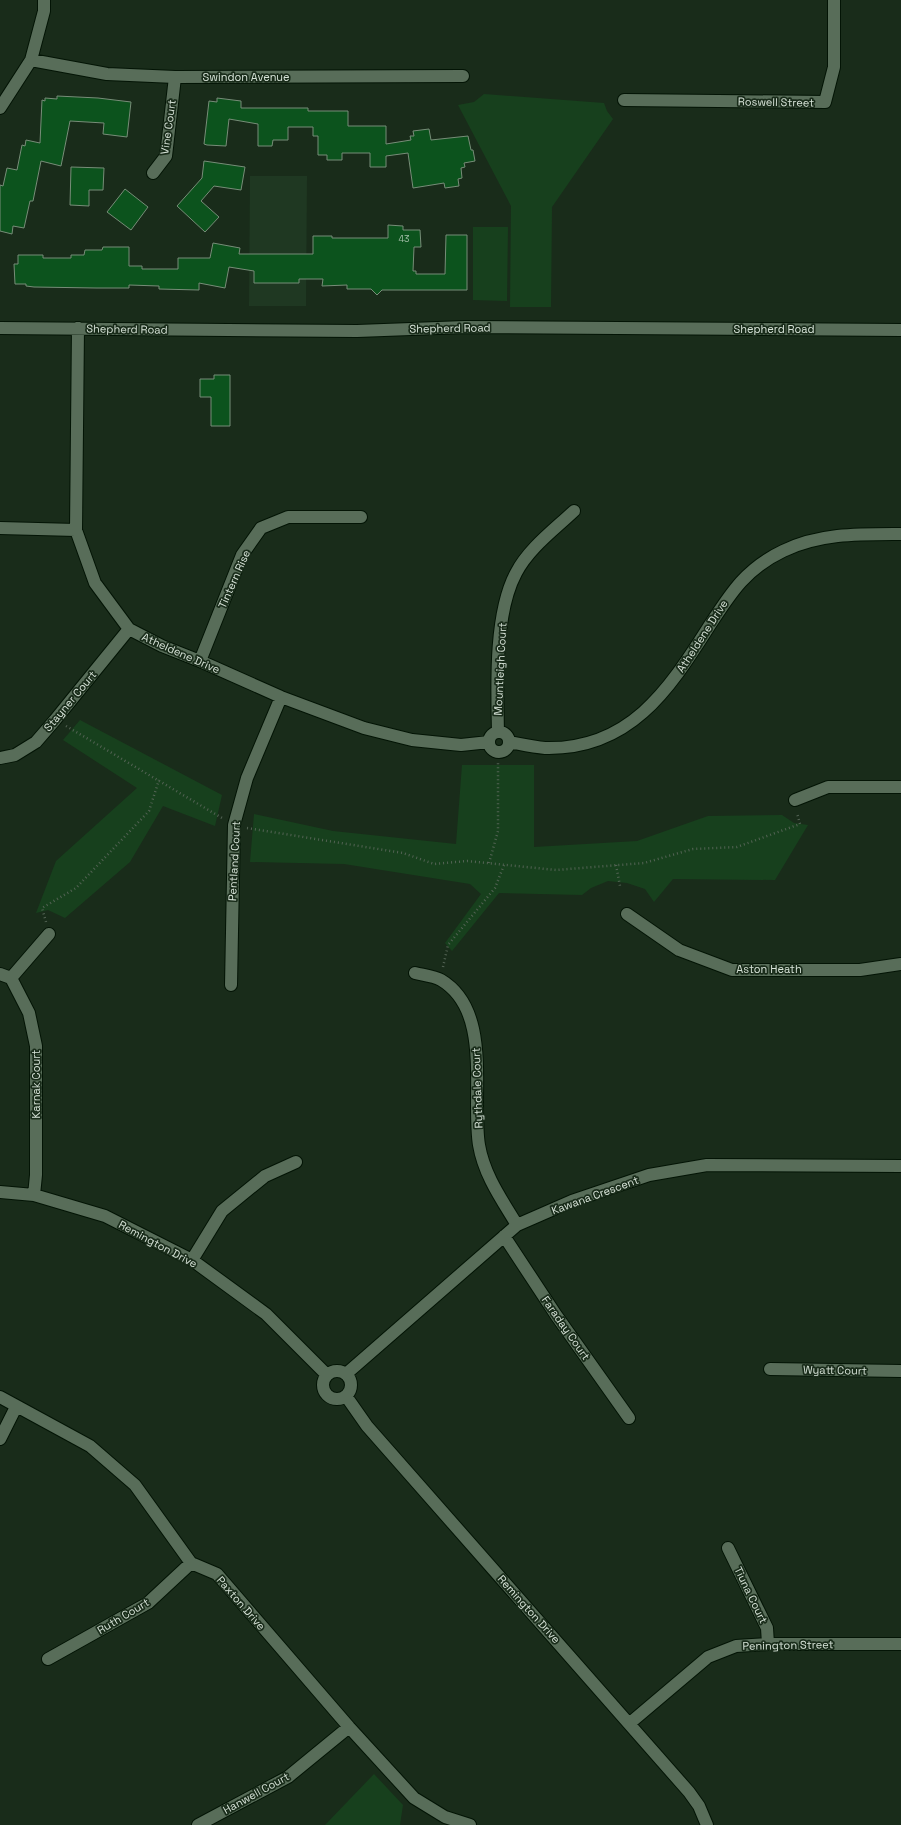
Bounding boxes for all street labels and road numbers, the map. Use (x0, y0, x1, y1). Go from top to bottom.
street label: Swindon Avenue (202, 70, 290, 84)
street label: Roswell Street (738, 94, 814, 110)
street label: Vine Court (157, 99, 179, 155)
street label: Shepherd Road (409, 320, 491, 336)
street label: Shepherd Road (86, 321, 168, 337)
street label: Shepherd Road (733, 322, 815, 336)
street label: Tintern Rise (215, 548, 253, 610)
street label: Atheldene Drive (673, 597, 731, 675)
street label: Mountleigh Court (491, 622, 509, 716)
street label: Atheldene Drive (140, 630, 222, 676)
street label: Stayner Court (41, 668, 99, 734)
street label: Pentland Court (225, 821, 243, 901)
street label: Aston Heath (736, 962, 802, 976)
street label: Rythdale Court (469, 1047, 485, 1129)
street label: Karnak Court (29, 1050, 43, 1118)
street label: Kawana Crescent (549, 1173, 641, 1217)
street label: Remington Drive (116, 1217, 200, 1271)
street label: Faraday Court (539, 1293, 593, 1363)
street label: Wyatt Court (803, 1362, 867, 1378)
street label: Tiuna Court (731, 1564, 771, 1626)
street label: Remington Drive (495, 1572, 563, 1646)
street label: Paxton Drive (214, 1573, 268, 1633)
street label: Ruth Court (94, 1595, 152, 1637)
street label: Penington Street (742, 1637, 834, 1653)
street label: Hanwell Court (220, 1769, 292, 1817)

